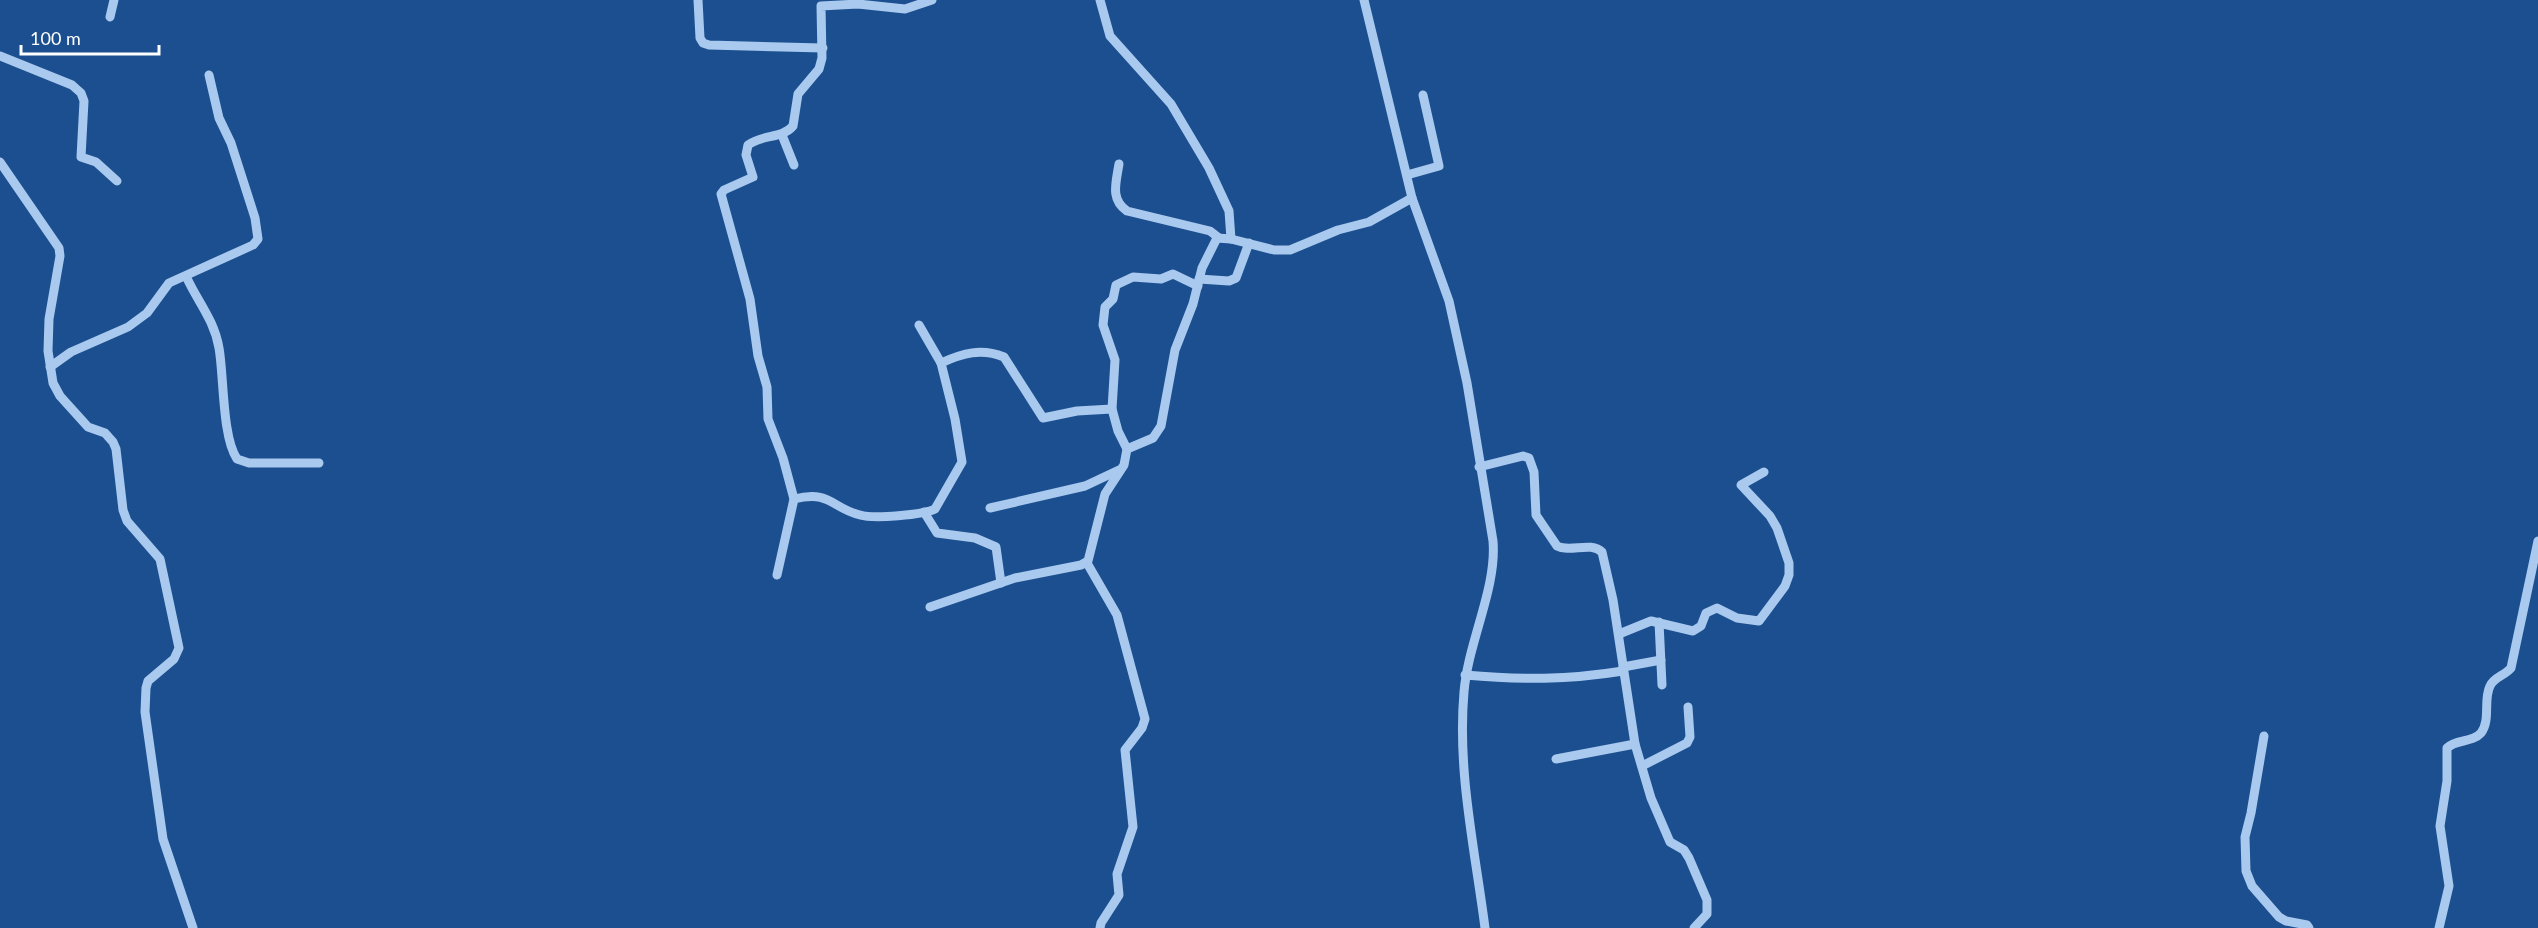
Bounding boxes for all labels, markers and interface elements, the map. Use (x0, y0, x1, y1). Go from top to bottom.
scale bar (21, 18, 159, 56)
text: 100 m (30, 27, 81, 49)

